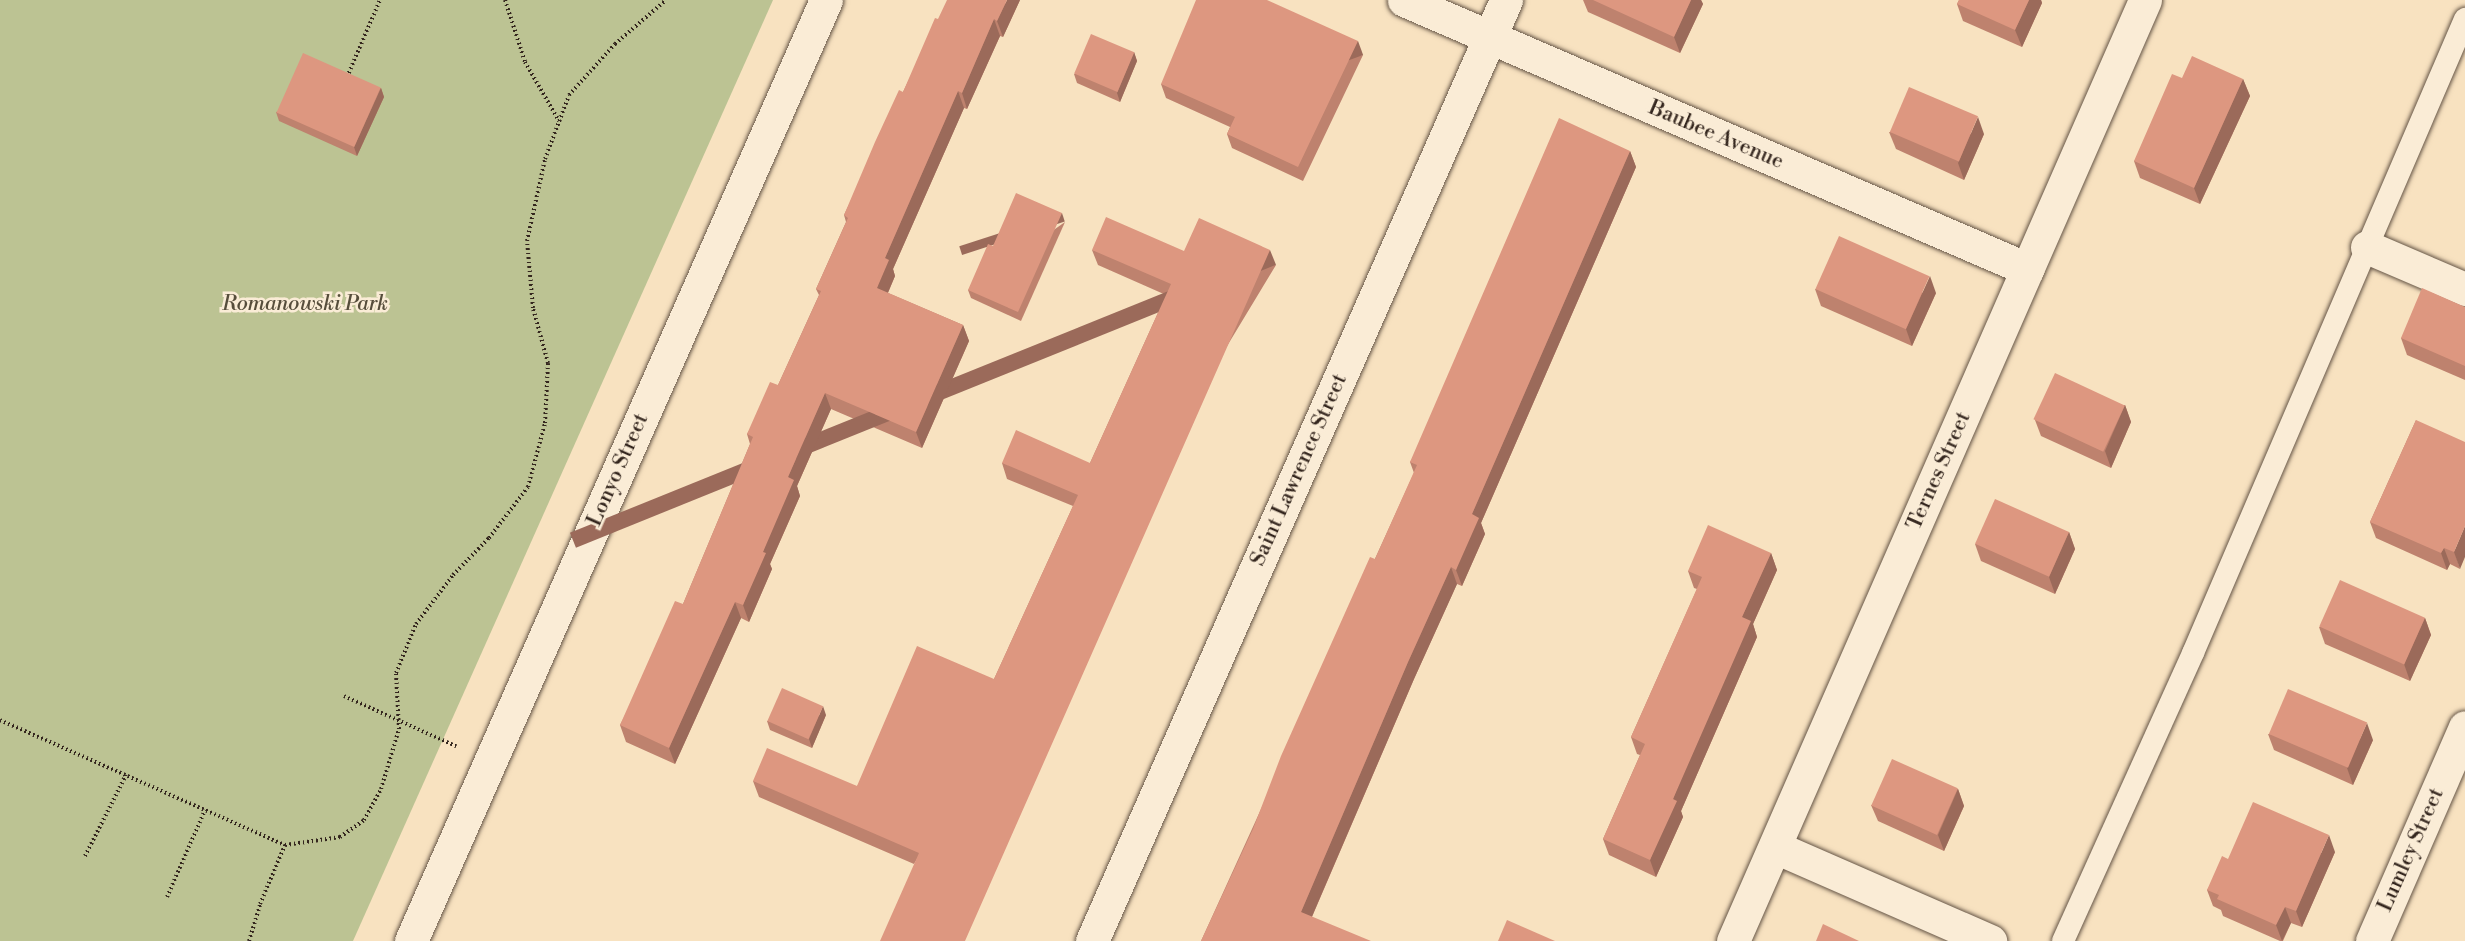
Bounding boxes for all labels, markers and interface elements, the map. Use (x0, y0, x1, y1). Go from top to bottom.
street label: Baubee Avenue (1645, 95, 1787, 175)
park label: Romanowski Park (222, 291, 388, 317)
street label: Saint Lawrence Street (1245, 370, 1353, 570)
street label: Ternes Street (1902, 408, 1976, 534)
street label: Lonyo Street (582, 410, 654, 530)
street label: Lumley Street (2373, 784, 2449, 916)

